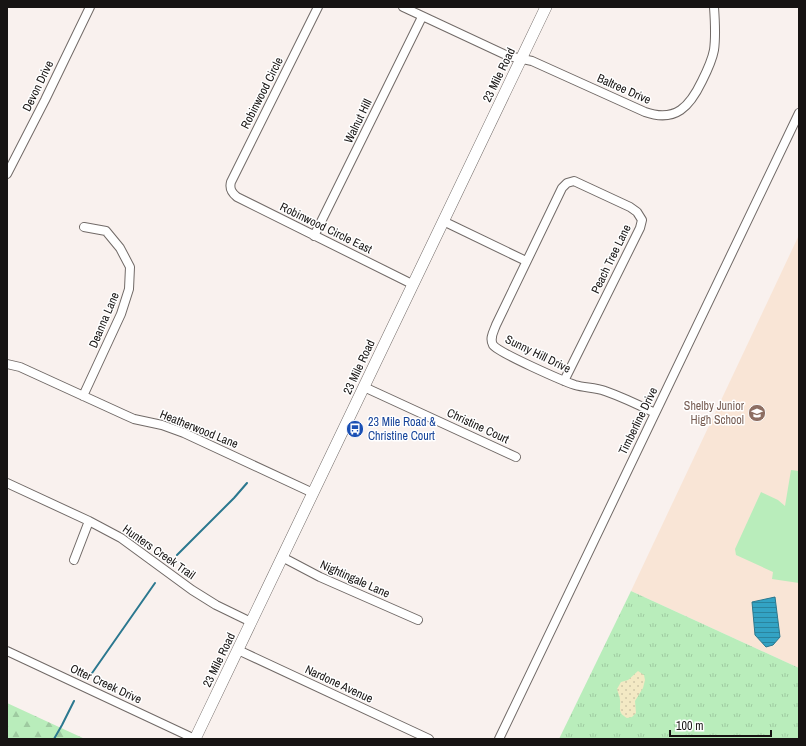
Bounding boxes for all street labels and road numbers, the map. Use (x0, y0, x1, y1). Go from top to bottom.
street label: 23 Mile Road (479, 45, 519, 105)
street label: Robinwood Circle (237, 55, 287, 131)
street label: Devon Drive (19, 58, 57, 114)
street label: Baltree Drive (595, 70, 653, 108)
street label: Walnut Hill (340, 96, 376, 146)
street label: Robinwood Circle East (277, 199, 375, 257)
street label: Peach Tree Lane (587, 222, 635, 296)
street label: Deanna Lane (85, 290, 123, 350)
street label: Sunny Hill Drive (503, 331, 573, 377)
street label: 23 Mile Road (339, 337, 379, 397)
street label: Timberline Drive (615, 385, 661, 457)
street label: Christine Court (444, 405, 512, 447)
street label: Heatherwood Lane (157, 406, 241, 452)
street label: Hunters Creek Trail (119, 521, 199, 583)
street label: Nightingale Lane (318, 556, 392, 602)
street label: 23 Mile Road (199, 630, 239, 690)
street label: Otter Creek Drive (68, 660, 144, 708)
street label: Nardone Avenue (302, 661, 376, 707)

